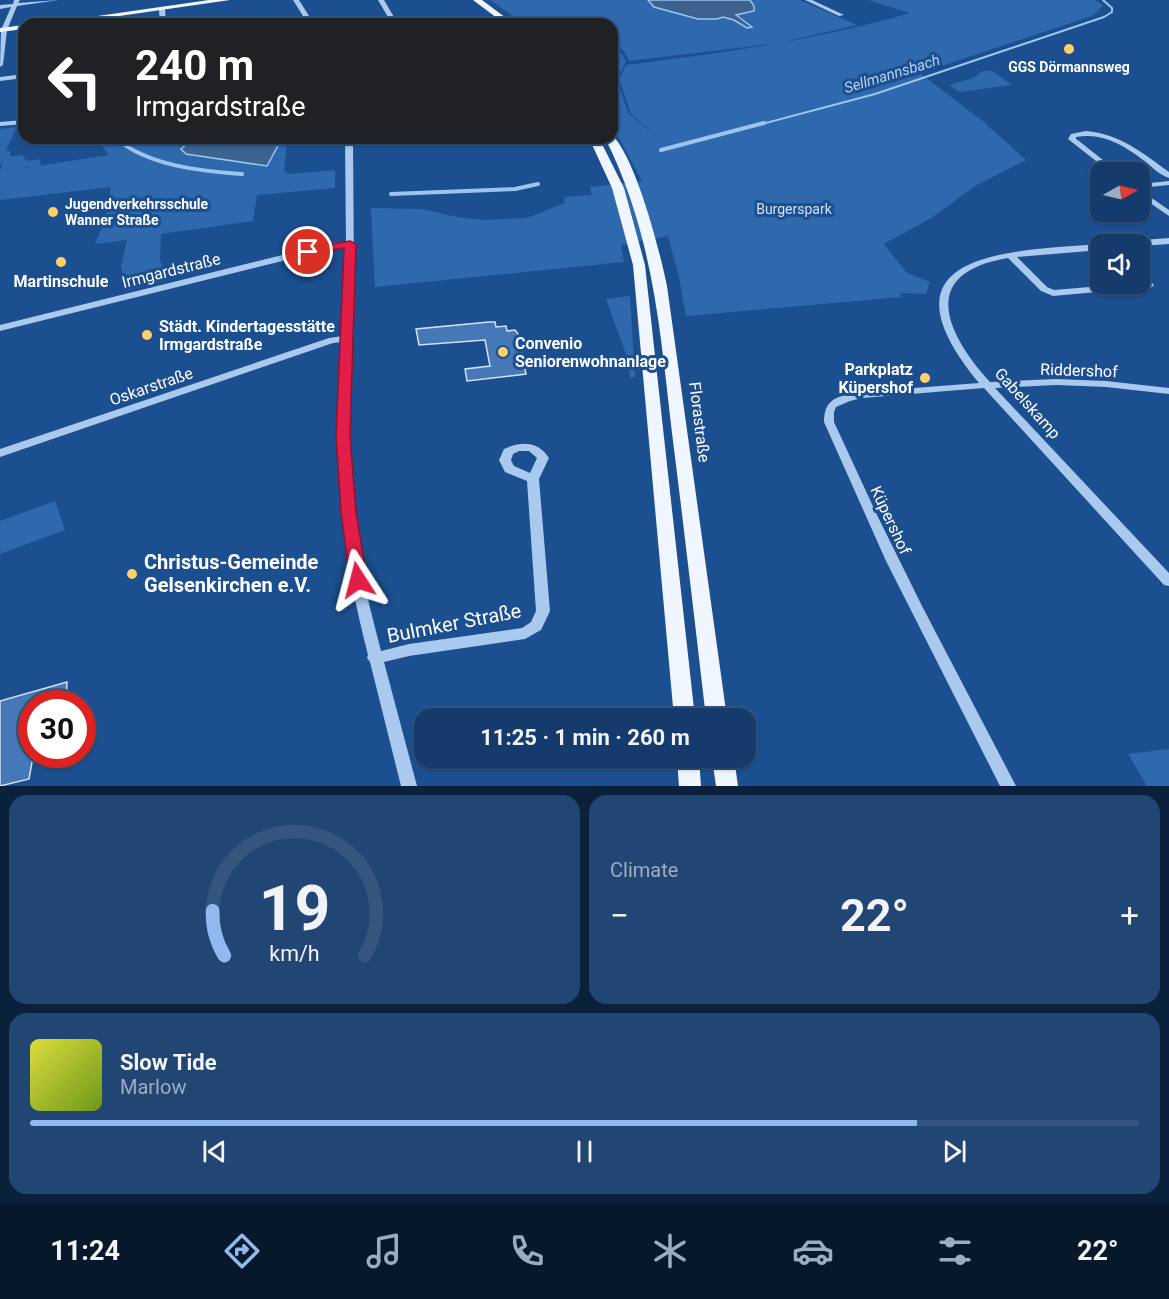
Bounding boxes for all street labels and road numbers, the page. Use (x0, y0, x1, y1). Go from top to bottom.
street label: Irmgardstraße (120, 249, 222, 292)
street label: Riddershof (1040, 360, 1118, 381)
street label: Oskarstraße (107, 363, 195, 410)
street label: Gabelskamp (991, 364, 1064, 443)
street label: Florastraße (685, 381, 714, 463)
street label: Küpershof (866, 483, 915, 558)
street label: Bulmker Straße (385, 598, 523, 648)

